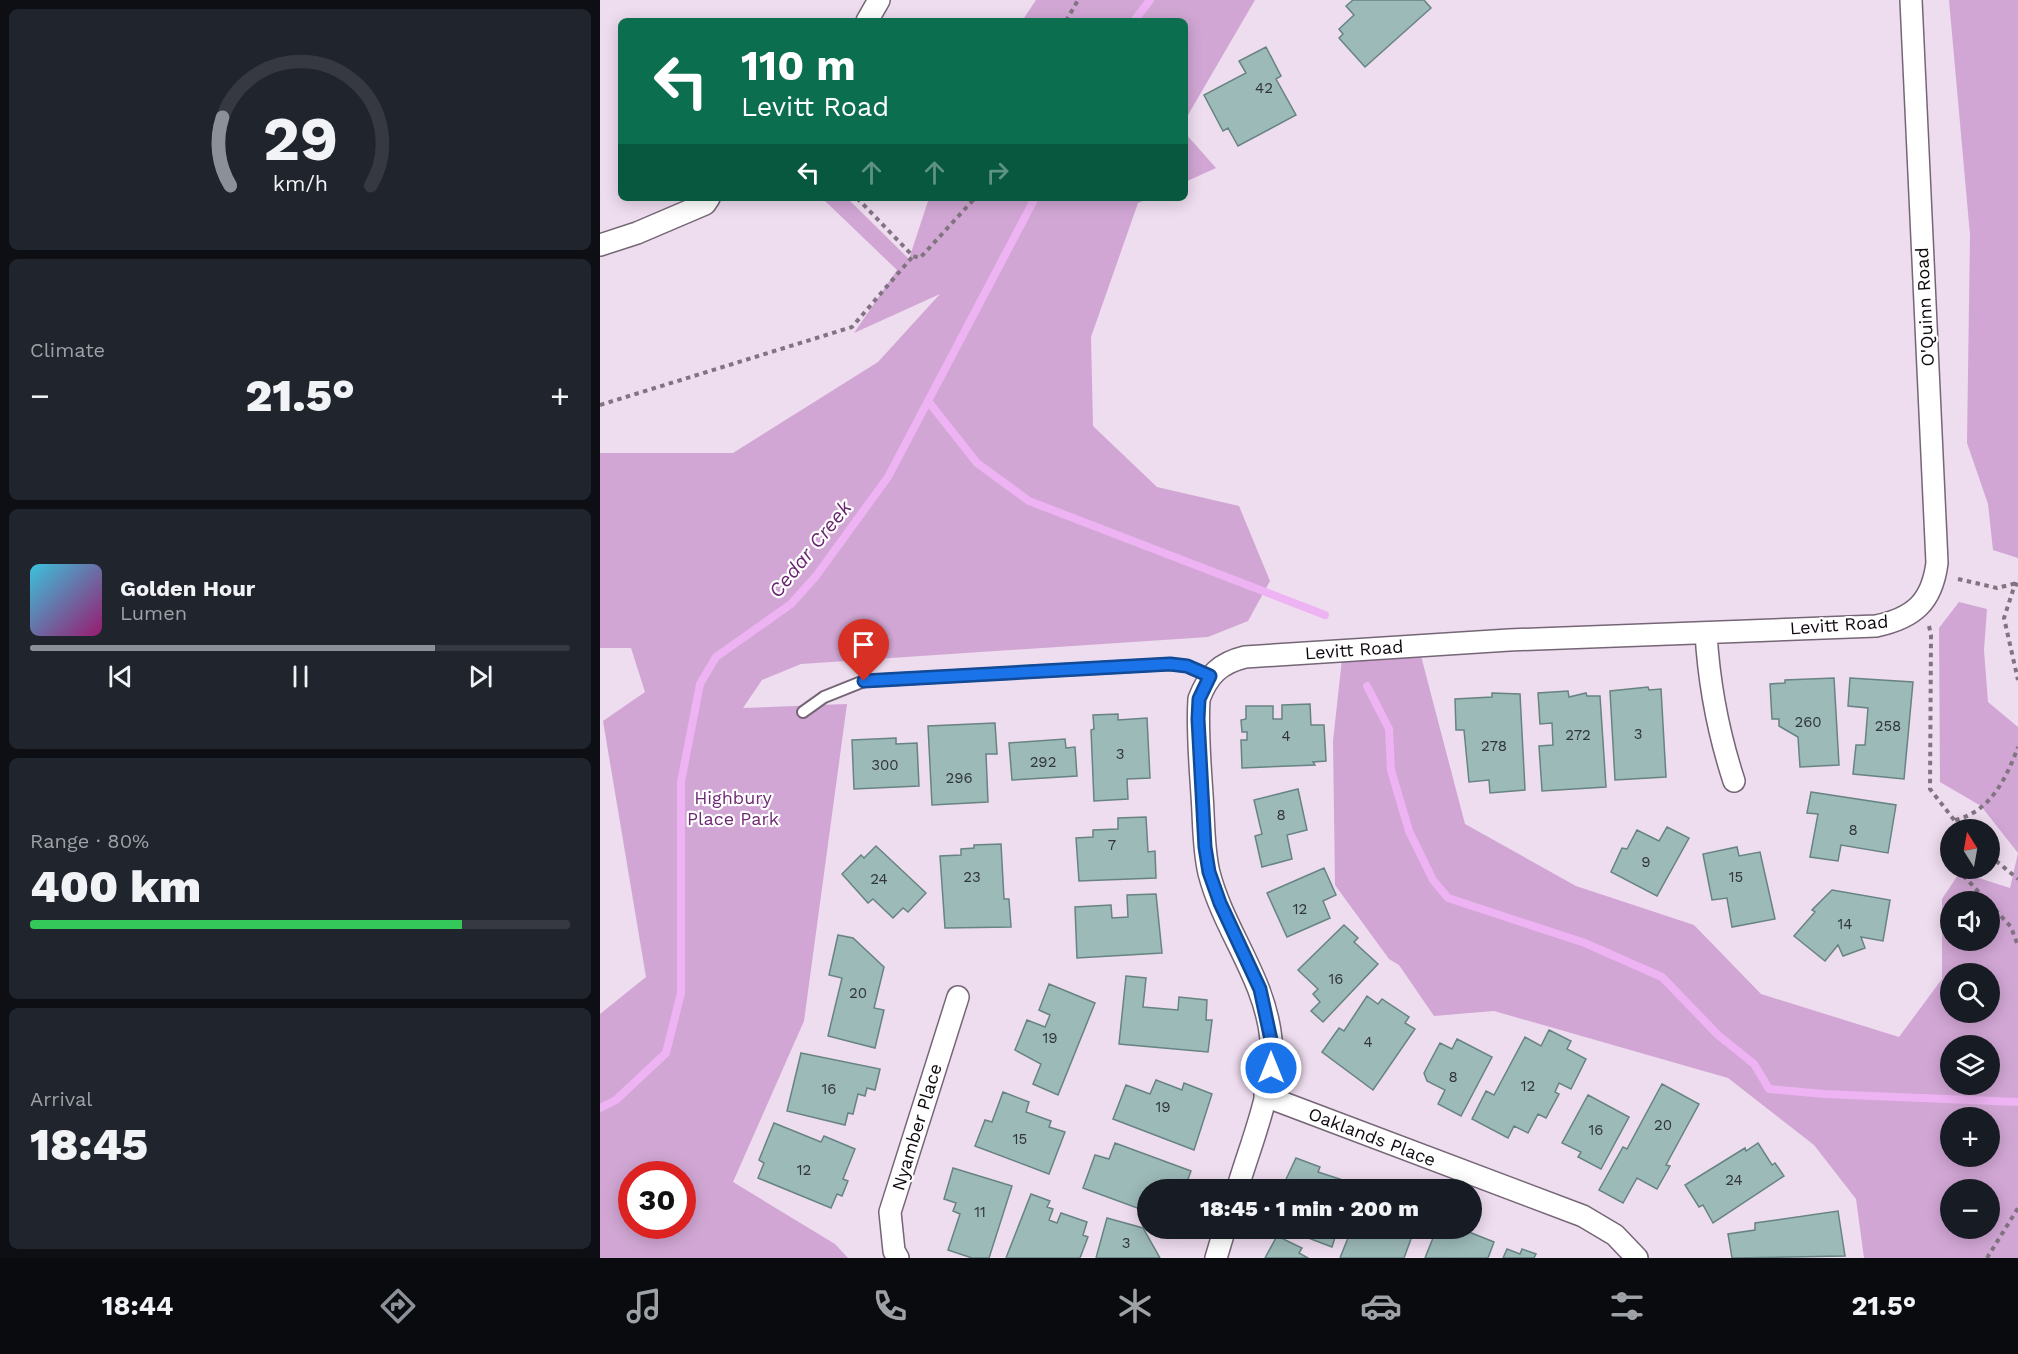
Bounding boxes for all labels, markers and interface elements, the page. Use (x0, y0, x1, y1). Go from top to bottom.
text: 110 m (741, 41, 856, 90)
icon: left (642, 42, 720, 120)
house number: 42 (1255, 79, 1273, 97)
text: Levitt Road (741, 91, 889, 123)
text: 29 (262, 103, 338, 176)
icon: left (792, 156, 825, 189)
icon: ahead (855, 156, 888, 189)
icon: ahead (918, 156, 951, 189)
icon: right (981, 156, 1014, 189)
text: km/h (272, 172, 328, 197)
street label: O'Quinn Road (1911, 247, 1938, 367)
text: Climate (30, 338, 105, 362)
text: 21.5° (245, 369, 355, 422)
text: − (30, 376, 50, 415)
text: + (550, 376, 570, 415)
water label: Cedar Creek (764, 495, 857, 602)
text: Golden Hour (120, 576, 255, 601)
text: Lumen (120, 601, 187, 625)
street label: Levitt Road (1789, 611, 1889, 638)
pin (838, 619, 889, 681)
icon: arrive (847, 628, 880, 661)
street label: Levitt Road (1304, 636, 1404, 663)
icon: previous (104, 660, 137, 693)
icon: pause (284, 660, 317, 693)
icon: next (464, 660, 497, 693)
house number: 260 (1794, 713, 1822, 731)
house number: 258 (1875, 717, 1901, 735)
house number: 3 (1634, 725, 1642, 743)
house number: 272 (1565, 726, 1591, 744)
house number: 4 (1281, 727, 1291, 745)
house number: 278 (1481, 737, 1507, 755)
house number: 3 (1116, 745, 1124, 763)
house number: 292 (1030, 753, 1056, 771)
house number: 300 (871, 756, 899, 774)
house number: 296 (945, 769, 973, 787)
park label: Highbury Place Park (687, 787, 779, 829)
house number: 8 (1276, 806, 1286, 824)
north arrow (1940, 819, 2000, 879)
map controls (1940, 819, 2000, 1239)
house number: 8 (1848, 821, 1858, 839)
text: Range · 80% (30, 829, 149, 853)
house number: 7 (1108, 836, 1116, 854)
house number: 9 (1641, 853, 1651, 871)
text: 400 km (30, 860, 201, 913)
house number: 23 (963, 868, 981, 886)
house number: 15 (1729, 868, 1743, 886)
house number: 24 (870, 870, 888, 888)
button: sound (1940, 891, 2000, 951)
house number: 12 (1293, 900, 1307, 918)
house number: 14 (1837, 915, 1853, 933)
button: search (1940, 963, 2000, 1023)
house number: 16 (1329, 970, 1343, 988)
house number: 20 (849, 984, 867, 1002)
house number: 19 (1042, 1029, 1058, 1047)
house number: 4 (1363, 1033, 1373, 1051)
button: layers (1940, 1035, 2000, 1095)
position arrow (1239, 1036, 1303, 1100)
street label: Nyamber Place (887, 1061, 946, 1193)
house number: 8 (1448, 1068, 1458, 1086)
house number: 12 (1521, 1077, 1535, 1095)
house number: 16 (822, 1080, 836, 1098)
text: Arrival (30, 1087, 92, 1111)
house number: 19 (1155, 1098, 1171, 1116)
street label: Oaklands Place (1306, 1103, 1439, 1170)
button: + (1940, 1107, 2000, 1167)
house number: 20 (1654, 1116, 1672, 1134)
text: 18:45 (30, 1118, 148, 1171)
house number: 16 (1589, 1121, 1603, 1139)
house number: 15 (1013, 1130, 1027, 1148)
speed limit sign: 30 (618, 1161, 696, 1239)
house number: 12 (797, 1161, 811, 1179)
house number: 24 (1725, 1171, 1743, 1189)
button: − (1940, 1179, 2000, 1239)
text: 18:45 · 1 min · 200 m (1200, 1196, 1419, 1221)
house number: 11 (974, 1203, 986, 1221)
house number: 3 (1122, 1234, 1130, 1252)
icon: directions (377, 1285, 419, 1327)
icon: music (623, 1285, 665, 1327)
icon: phone (869, 1285, 911, 1327)
icon: climate (1114, 1285, 1156, 1327)
icon: car (1360, 1285, 1402, 1327)
icon: filters (1606, 1285, 1648, 1327)
text: 18:44 (102, 1290, 173, 1322)
text: 21.5° (1851, 1290, 1916, 1322)

